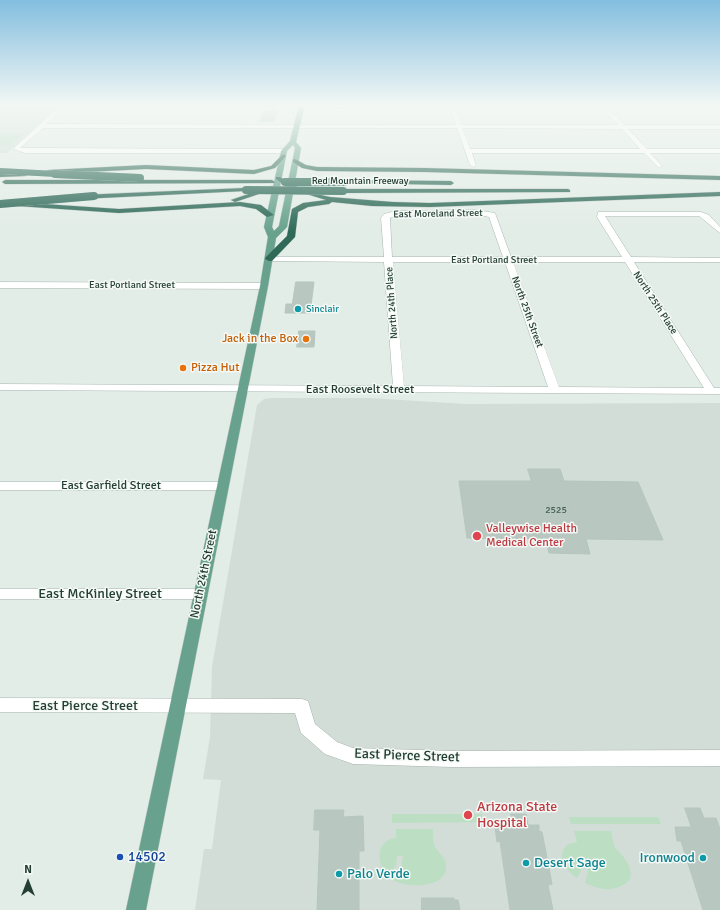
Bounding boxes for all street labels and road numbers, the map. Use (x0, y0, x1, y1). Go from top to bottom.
street label: Red Mountain Freeway (312, 175, 408, 187)
street label: East Moreland Street (393, 207, 483, 221)
street label: East Portland Street (451, 254, 537, 266)
street label: North 24th Place (383, 267, 401, 339)
street label: North 25th Place (630, 269, 680, 337)
street label: North 25th Street (509, 275, 545, 349)
street label: East Portland Street (89, 279, 175, 291)
street label: East Roosevelt Street (306, 383, 414, 397)
street label: East Garfield Street (61, 479, 161, 493)
street label: North 24th Street (188, 528, 220, 620)
street label: East McKinley Street (38, 586, 162, 602)
street label: East Pierce Street (32, 698, 138, 714)
street label: East Pierce Street (354, 746, 460, 766)

